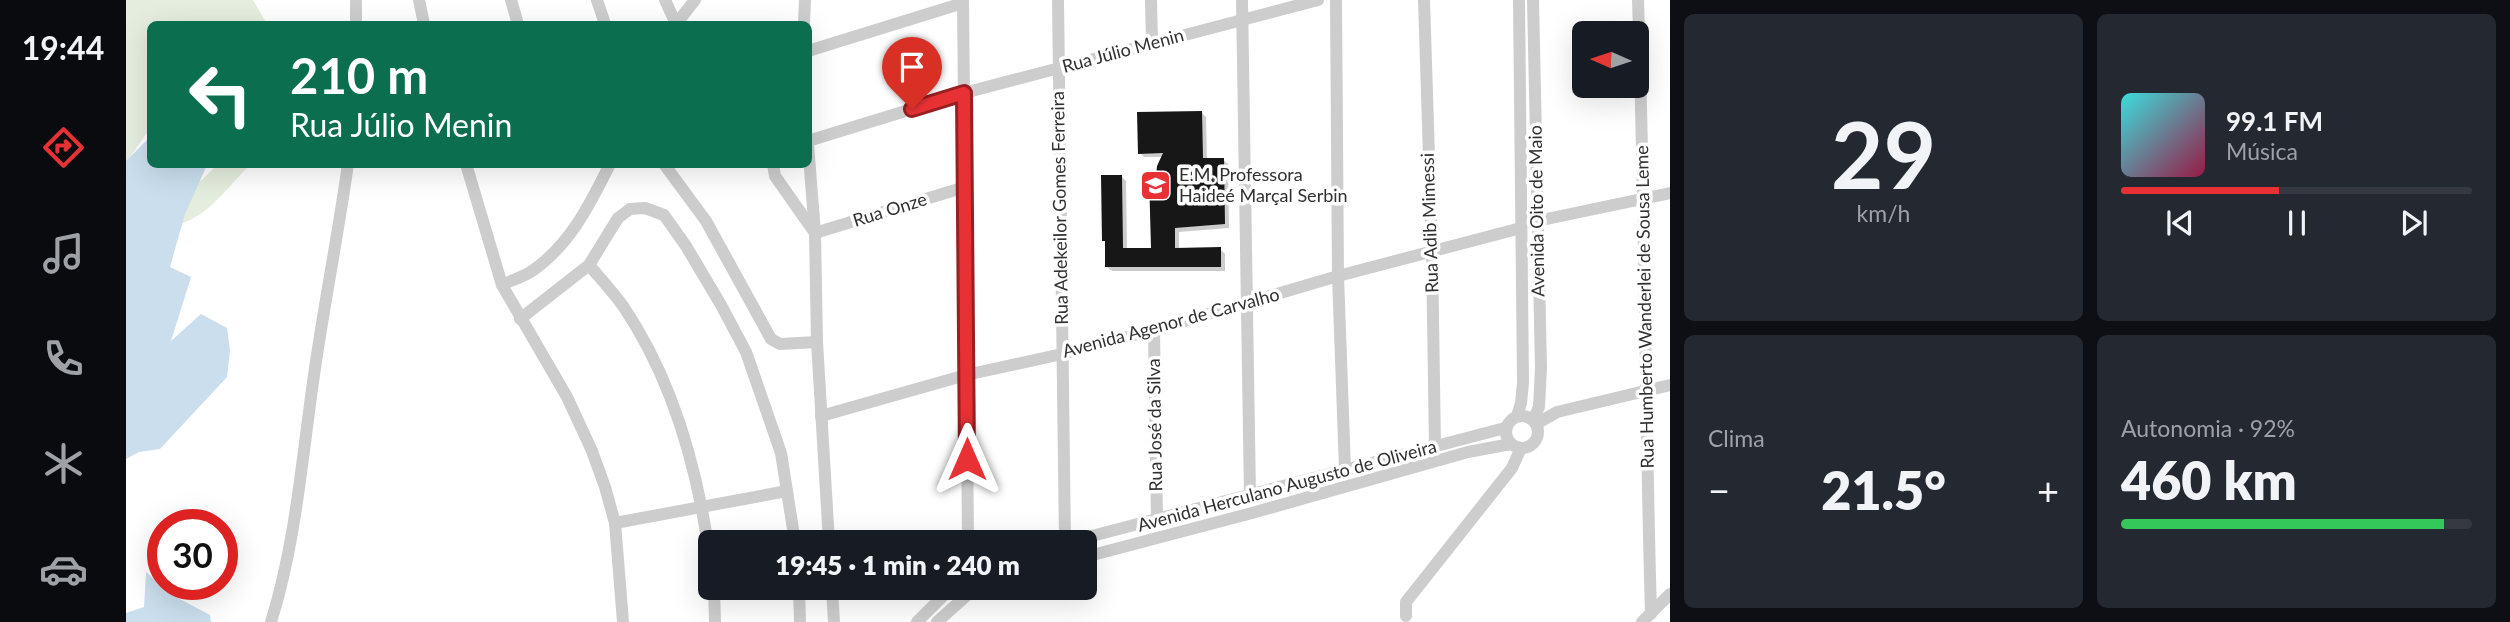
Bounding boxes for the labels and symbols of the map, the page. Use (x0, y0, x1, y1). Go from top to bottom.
north arrow (1572, 21, 1648, 98)
street label: Rua Júlio Menin (1059, 23, 1186, 77)
pin (882, 37, 942, 109)
street label: Rua Adekeilor Gomes Ferreira (1046, 91, 1072, 325)
street label: Avenida Oito de Maio (1524, 125, 1548, 297)
street label: Rua Humberto Wanderlei de Sousa Leme (1630, 145, 1658, 469)
street label: Rua Adib Mimessi (1416, 153, 1442, 293)
place label: E.M. Professora Haideé Marçal Serbin (1179, 163, 1348, 206)
school or university icon: E.M. Professora Haideé Marçal Serbin (1139, 168, 1173, 202)
street label: Rua Onze (850, 187, 929, 231)
street label: Avenida Agenor de Carvalho (1060, 282, 1282, 362)
street label: Rua José da Silva (1142, 358, 1166, 492)
position arrow (930, 422, 1004, 496)
street label: Avenida Herculano Augusto de Oliveira (1135, 434, 1439, 536)
speed limit sign: 30 (147, 509, 238, 600)

